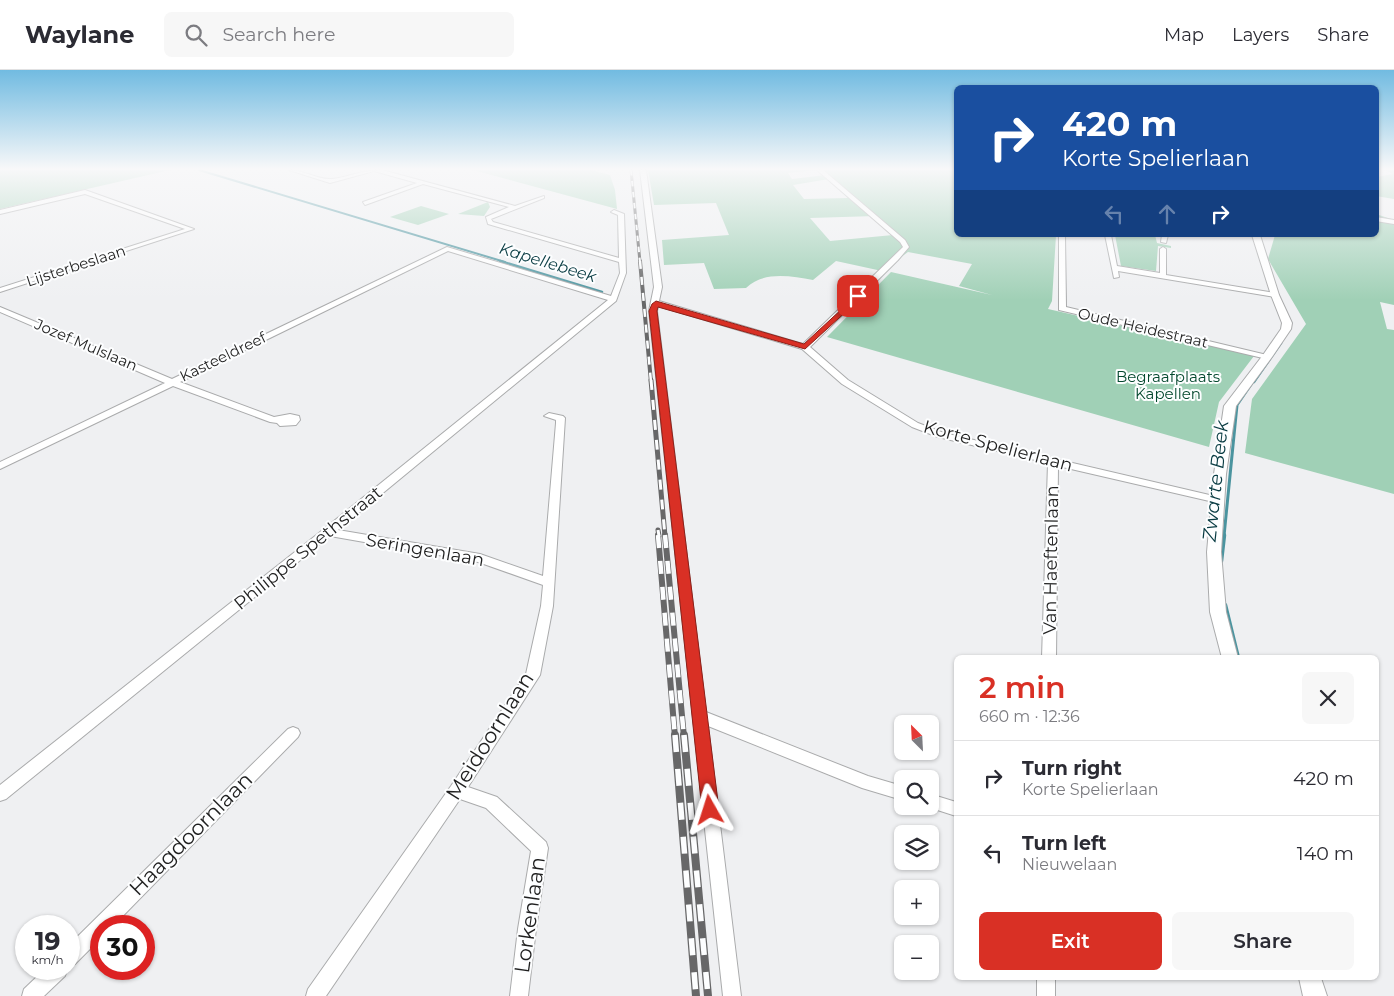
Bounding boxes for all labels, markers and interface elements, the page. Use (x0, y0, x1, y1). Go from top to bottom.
search box (164, 12, 514, 57)
text: Waylane (25, 20, 134, 49)
icon: search (182, 21, 210, 49)
text: Search here (222, 23, 335, 46)
text: Map (1164, 24, 1204, 46)
text: Layers (1232, 24, 1289, 46)
text: Share (1317, 24, 1369, 46)
text: 420 m (1062, 102, 1177, 145)
icon: right (979, 105, 1044, 170)
text: Korte Spelierlaan (1062, 145, 1250, 172)
icon: left (1100, 200, 1128, 228)
icon: ahead (1153, 200, 1181, 228)
icon: right (1206, 200, 1234, 228)
water label: Kapellebeek (497, 239, 600, 287)
street label: Lijsterbeslaan (24, 240, 128, 291)
pin (837, 275, 879, 317)
icon: arrive (844, 282, 872, 310)
street label: Oude Heidestraat (1076, 303, 1210, 352)
street label: Jozef Mulslaan (31, 314, 141, 375)
street label: Kasteeldreef (176, 327, 270, 386)
park label: Begraafplaats Kapellen (1116, 367, 1220, 403)
street label: Korte Spelierlaan (921, 415, 1075, 477)
water label: Zwarte Beek (1198, 419, 1233, 544)
street label: Philippe Spethstraat (229, 481, 387, 615)
street label: Van Haeftenlaan (1039, 485, 1063, 635)
street label: Seringenlaan (364, 529, 486, 571)
street label: Meidoornlaan (440, 667, 539, 804)
text: 2 min (979, 669, 1066, 706)
button: close (1302, 672, 1354, 724)
text: 660 m · 12:36 (979, 707, 1080, 726)
north arrow (894, 715, 939, 760)
map controls (894, 715, 939, 980)
text: Turn right (1022, 757, 1122, 780)
icon: right (979, 764, 1007, 792)
street label: Haagdoornlaan (124, 767, 257, 900)
text: 420 m (1293, 767, 1354, 790)
button: search (894, 770, 939, 815)
text: Korte Spelierlaan (1022, 780, 1159, 799)
position arrow (683, 783, 735, 835)
button: layers (894, 825, 939, 870)
text: Turn left (1022, 832, 1107, 855)
icon: left (979, 839, 1007, 867)
text: 140 m (1297, 842, 1354, 865)
street label: Lorkenlaan (509, 855, 550, 975)
text: Nieuwelaan (1022, 855, 1117, 874)
button: + (894, 880, 939, 925)
button: Exit (979, 912, 1162, 970)
button: Share (1172, 912, 1354, 970)
speed limit sign: 30 (90, 915, 155, 980)
text: 19 (35, 926, 60, 956)
button: − (894, 935, 939, 980)
text: km/h (31, 952, 64, 967)

